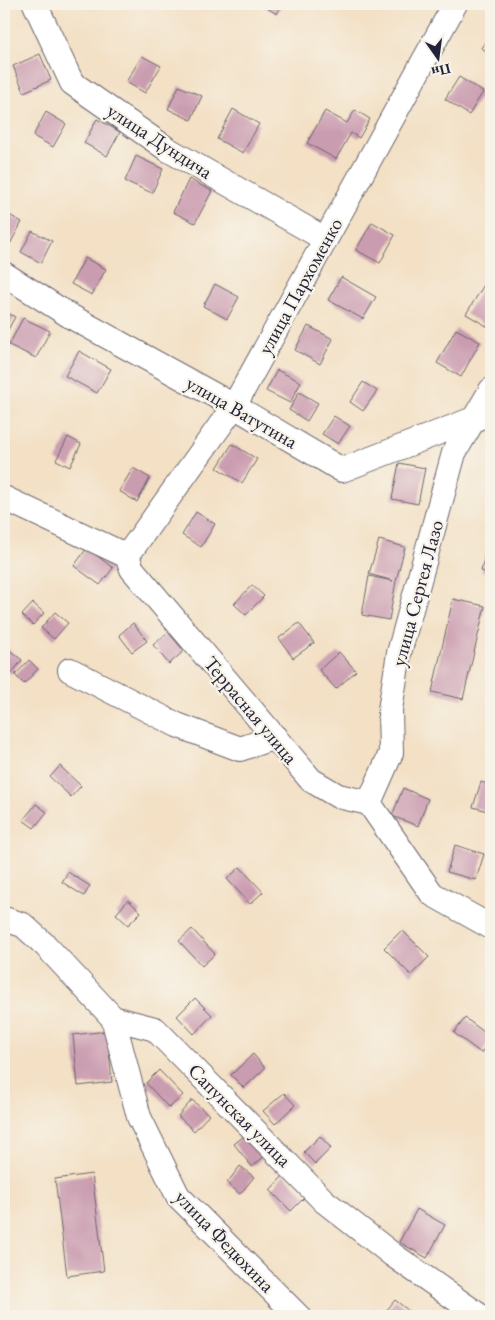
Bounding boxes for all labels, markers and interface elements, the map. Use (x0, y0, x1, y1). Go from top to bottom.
north arrow (412, 32, 462, 82)
text: Пн (430, 60, 453, 82)
street label: улица Дундича (102, 97, 218, 185)
street label: улица Пархоменко (252, 213, 348, 359)
street label: улица Ватутина (182, 370, 302, 454)
street label: улица Сергея Лазо (385, 517, 449, 669)
street label: Террасная улица (198, 651, 304, 769)
street label: Сапунская улица (183, 1058, 297, 1172)
street label: улица Федюхина (169, 1184, 281, 1298)

